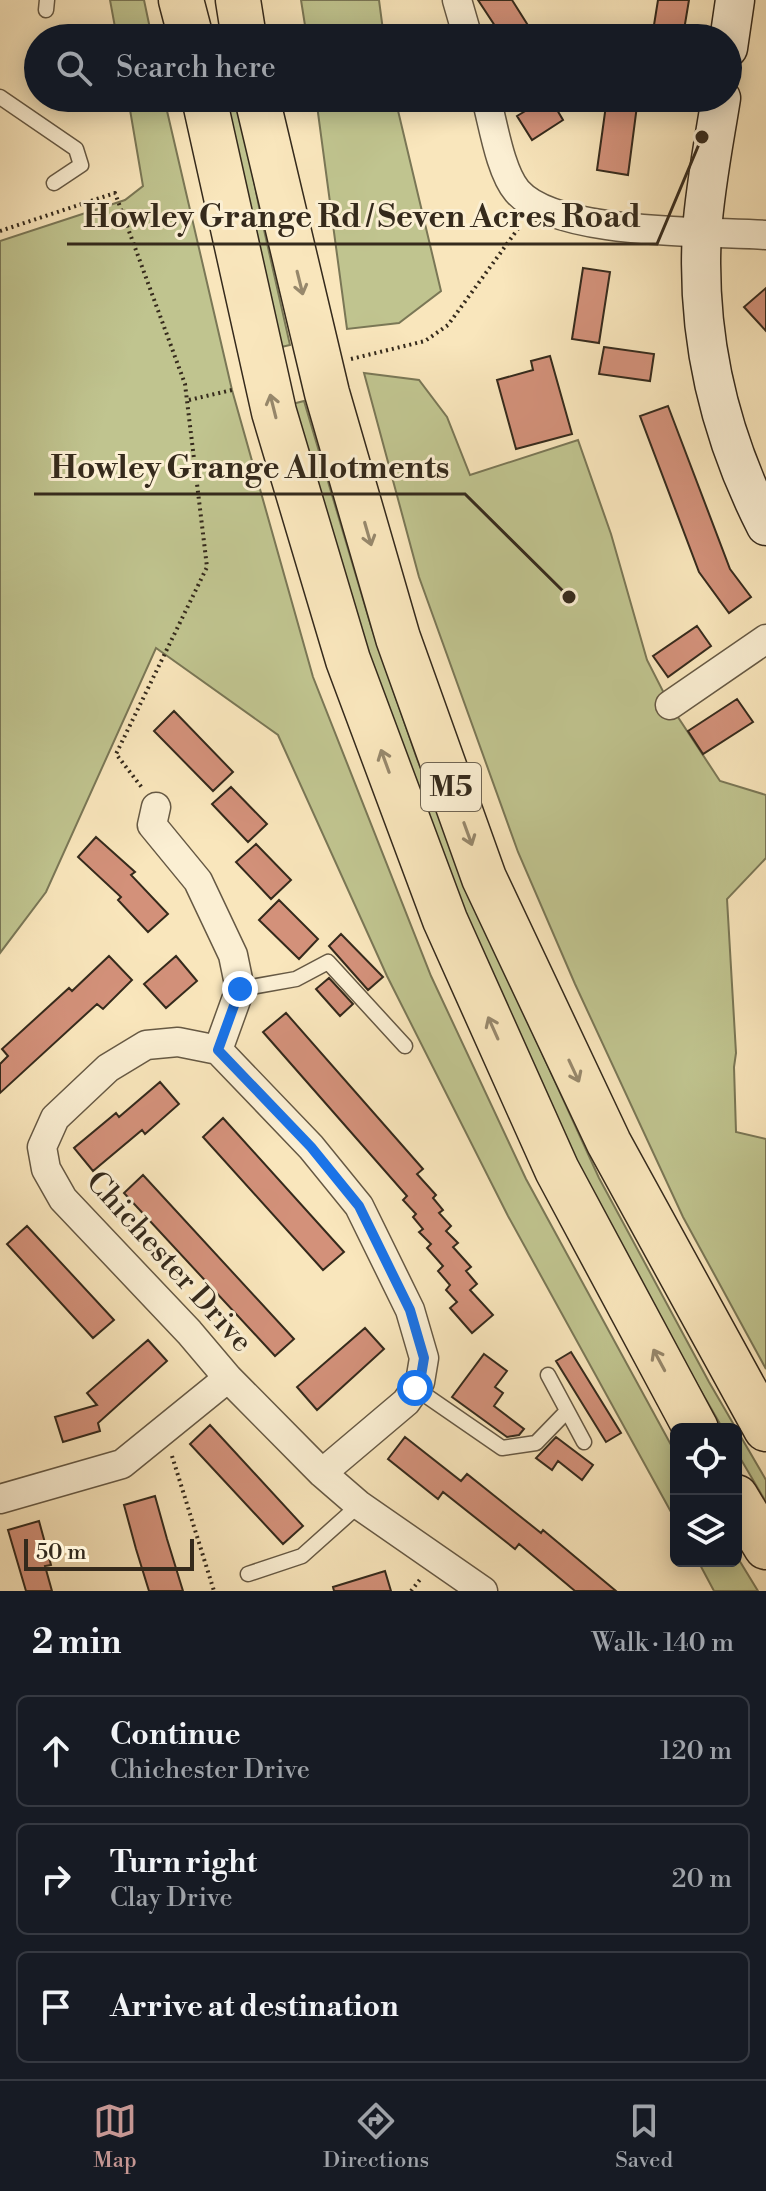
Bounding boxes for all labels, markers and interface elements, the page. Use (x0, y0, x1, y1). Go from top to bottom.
search box (24, 24, 742, 112)
icon: search (52, 46, 96, 90)
text: Search here (116, 49, 276, 87)
callout: Howley Grange Rd / Seven Acres Road (67, 188, 657, 244)
text: Howley Grange Rd / Seven Acres Road (83, 197, 641, 237)
one-way arrow (293, 270, 308, 295)
one-way arrow (265, 394, 280, 420)
callout: Howley Grange Allotments (34, 438, 465, 494)
text: Howley Grange Allotments (50, 448, 450, 488)
one-way arrow (361, 520, 376, 546)
one-way arrow (377, 749, 391, 774)
road number: M5 (421, 763, 481, 811)
one-way arrow (461, 821, 476, 846)
route end (222, 971, 258, 1007)
one-way arrow (485, 1016, 500, 1040)
one-way arrow (567, 1058, 582, 1082)
street label: Chichester Drive (78, 1164, 260, 1360)
one-way arrow (651, 1349, 666, 1373)
route start (397, 1370, 433, 1406)
map controls (670, 1423, 742, 1567)
button: locate (670, 1423, 742, 1495)
button: layers (670, 1495, 742, 1567)
scale bar (24, 1535, 194, 1571)
text: 50 m (36, 1539, 87, 1566)
text: 2 min (32, 1622, 121, 1664)
text: Walk · 140 m (592, 1627, 734, 1659)
text: Continue (110, 1716, 241, 1754)
icon: ahead (34, 1729, 78, 1773)
text: 120 m (660, 1735, 732, 1767)
text: Chichester Drive (110, 1754, 310, 1786)
text: Turn right (110, 1844, 257, 1882)
icon: right (34, 1857, 78, 1901)
text: 20 m (672, 1863, 732, 1895)
text: Clay Drive (110, 1882, 233, 1914)
icon: arrive (34, 1985, 78, 2029)
text: Arrive at destination (110, 1988, 399, 2026)
tab: Map (93, 2099, 137, 2174)
tab: Directions (323, 2099, 429, 2174)
tab: Saved (615, 2099, 673, 2174)

